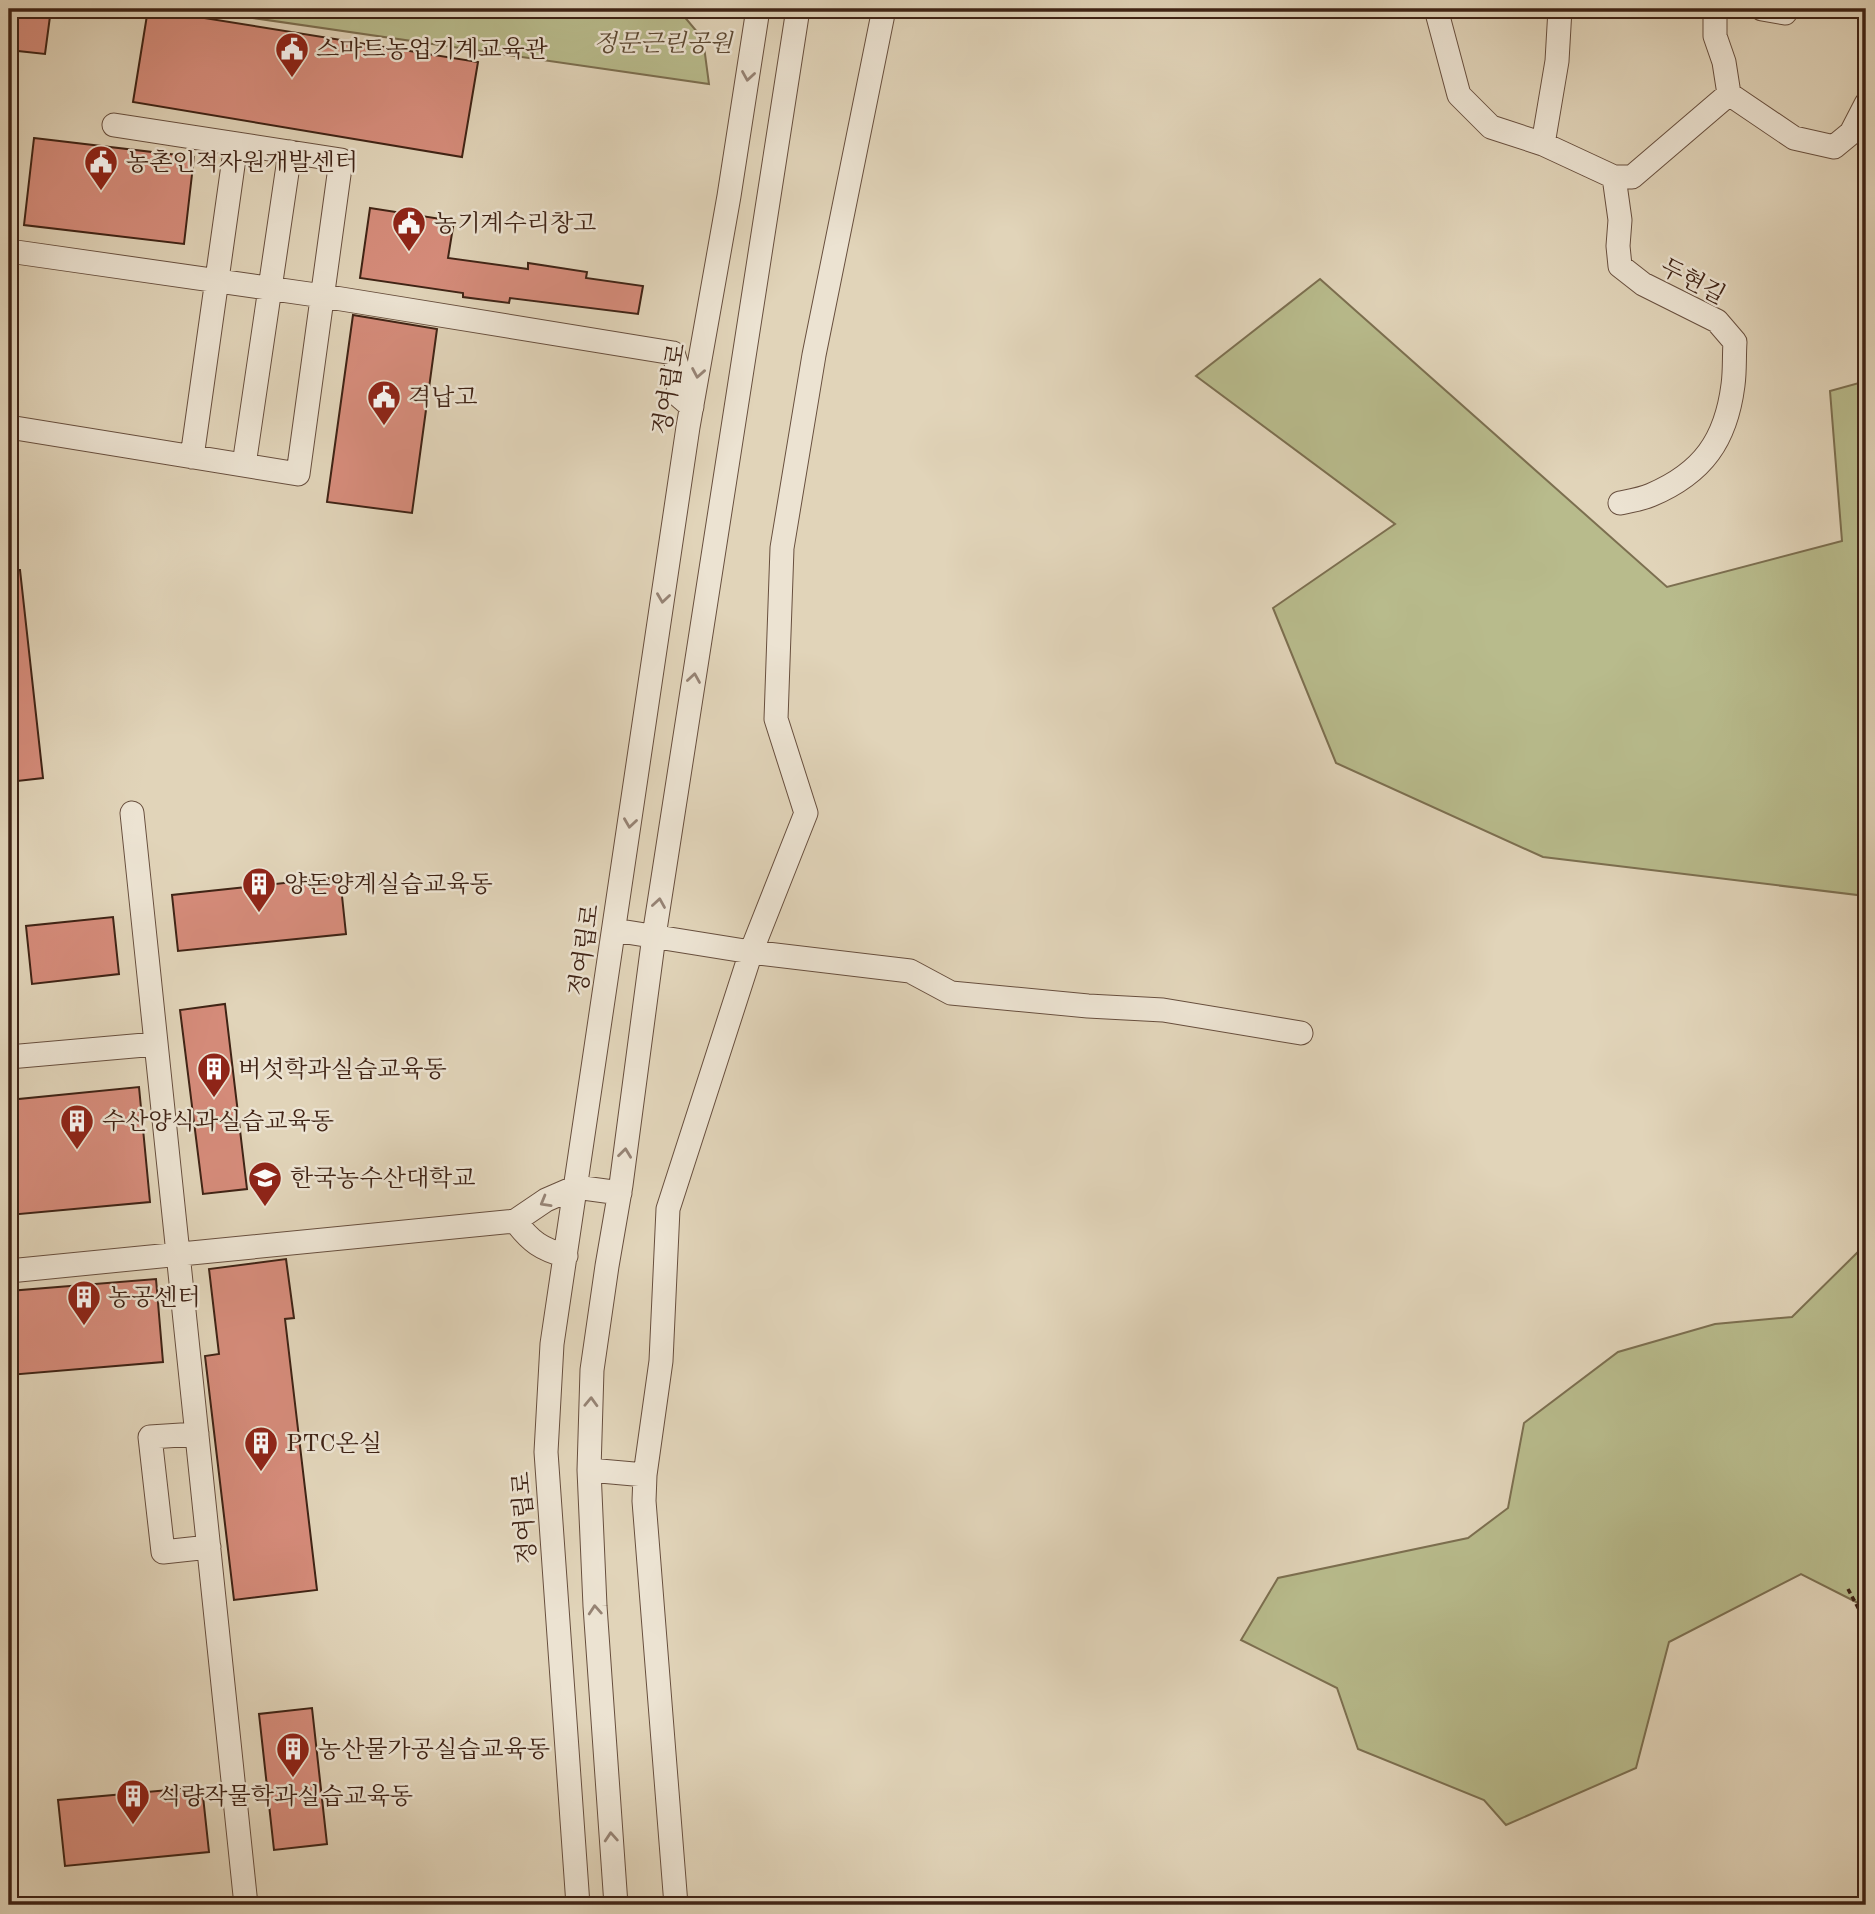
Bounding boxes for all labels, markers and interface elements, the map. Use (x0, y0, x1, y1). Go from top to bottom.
public building icon: 스마트농업기계교육관 (273, 30, 311, 79)
park label: 정문근린공원 (593, 30, 734, 57)
place label: 스마트농업기계교육관 (316, 37, 548, 63)
one-way arrow (740, 70, 755, 82)
public building icon: 농촌인적자원개발센터 (82, 143, 120, 192)
place label: 농촌인적자원개발센터 (126, 149, 358, 176)
public building icon: 농기계수리창고 (390, 204, 428, 253)
place label: 농기계수리창고 (434, 211, 596, 237)
street label: 두현길 (1656, 254, 1729, 310)
street label: 정여립로 (649, 341, 691, 437)
one-way arrow (691, 367, 706, 379)
public building icon: 격납고 (365, 378, 403, 427)
place label: 격납고 (408, 385, 478, 411)
one-way arrow (656, 592, 671, 604)
one-way arrow (686, 672, 701, 684)
one-way arrow (622, 817, 637, 829)
building icon: 양돈양계실습교육동 (240, 865, 278, 914)
place label: 양돈양계실습교육동 (284, 872, 493, 898)
one-way arrow (651, 897, 666, 909)
street label: 정여립로 (566, 902, 604, 998)
building icon: 버섯학과실습교육동 (195, 1050, 233, 1099)
place label: 버섯학과실습교육동 (238, 1057, 447, 1083)
building icon: 수산양식과실습교육동 (58, 1102, 96, 1151)
place label: 수산양식과실습교육동 (102, 1109, 334, 1135)
one-way arrow (618, 1147, 633, 1159)
school or university icon: 한국농수산대학교 (246, 1159, 284, 1208)
place label: 한국농수산대학교 (290, 1166, 475, 1192)
one-way arrow (539, 1194, 552, 1207)
building icon: 농공센터 (65, 1278, 103, 1327)
place label: 농공센터 (108, 1285, 201, 1311)
one-way arrow (583, 1396, 598, 1407)
building icon: PTC온실 (242, 1424, 280, 1473)
place label: PTC온실 (286, 1431, 382, 1457)
street label: 정여립로 (509, 1471, 541, 1565)
one-way arrow (588, 1604, 603, 1615)
building icon: 농산물가공실습교육동 (274, 1730, 312, 1779)
place label: 농산물가공실습교육동 (318, 1737, 550, 1763)
building icon: 식량작물학과실습교육동 (114, 1777, 152, 1826)
place label: 식량작물학과실습교육동 (158, 1784, 413, 1810)
one-way arrow (604, 1831, 619, 1842)

